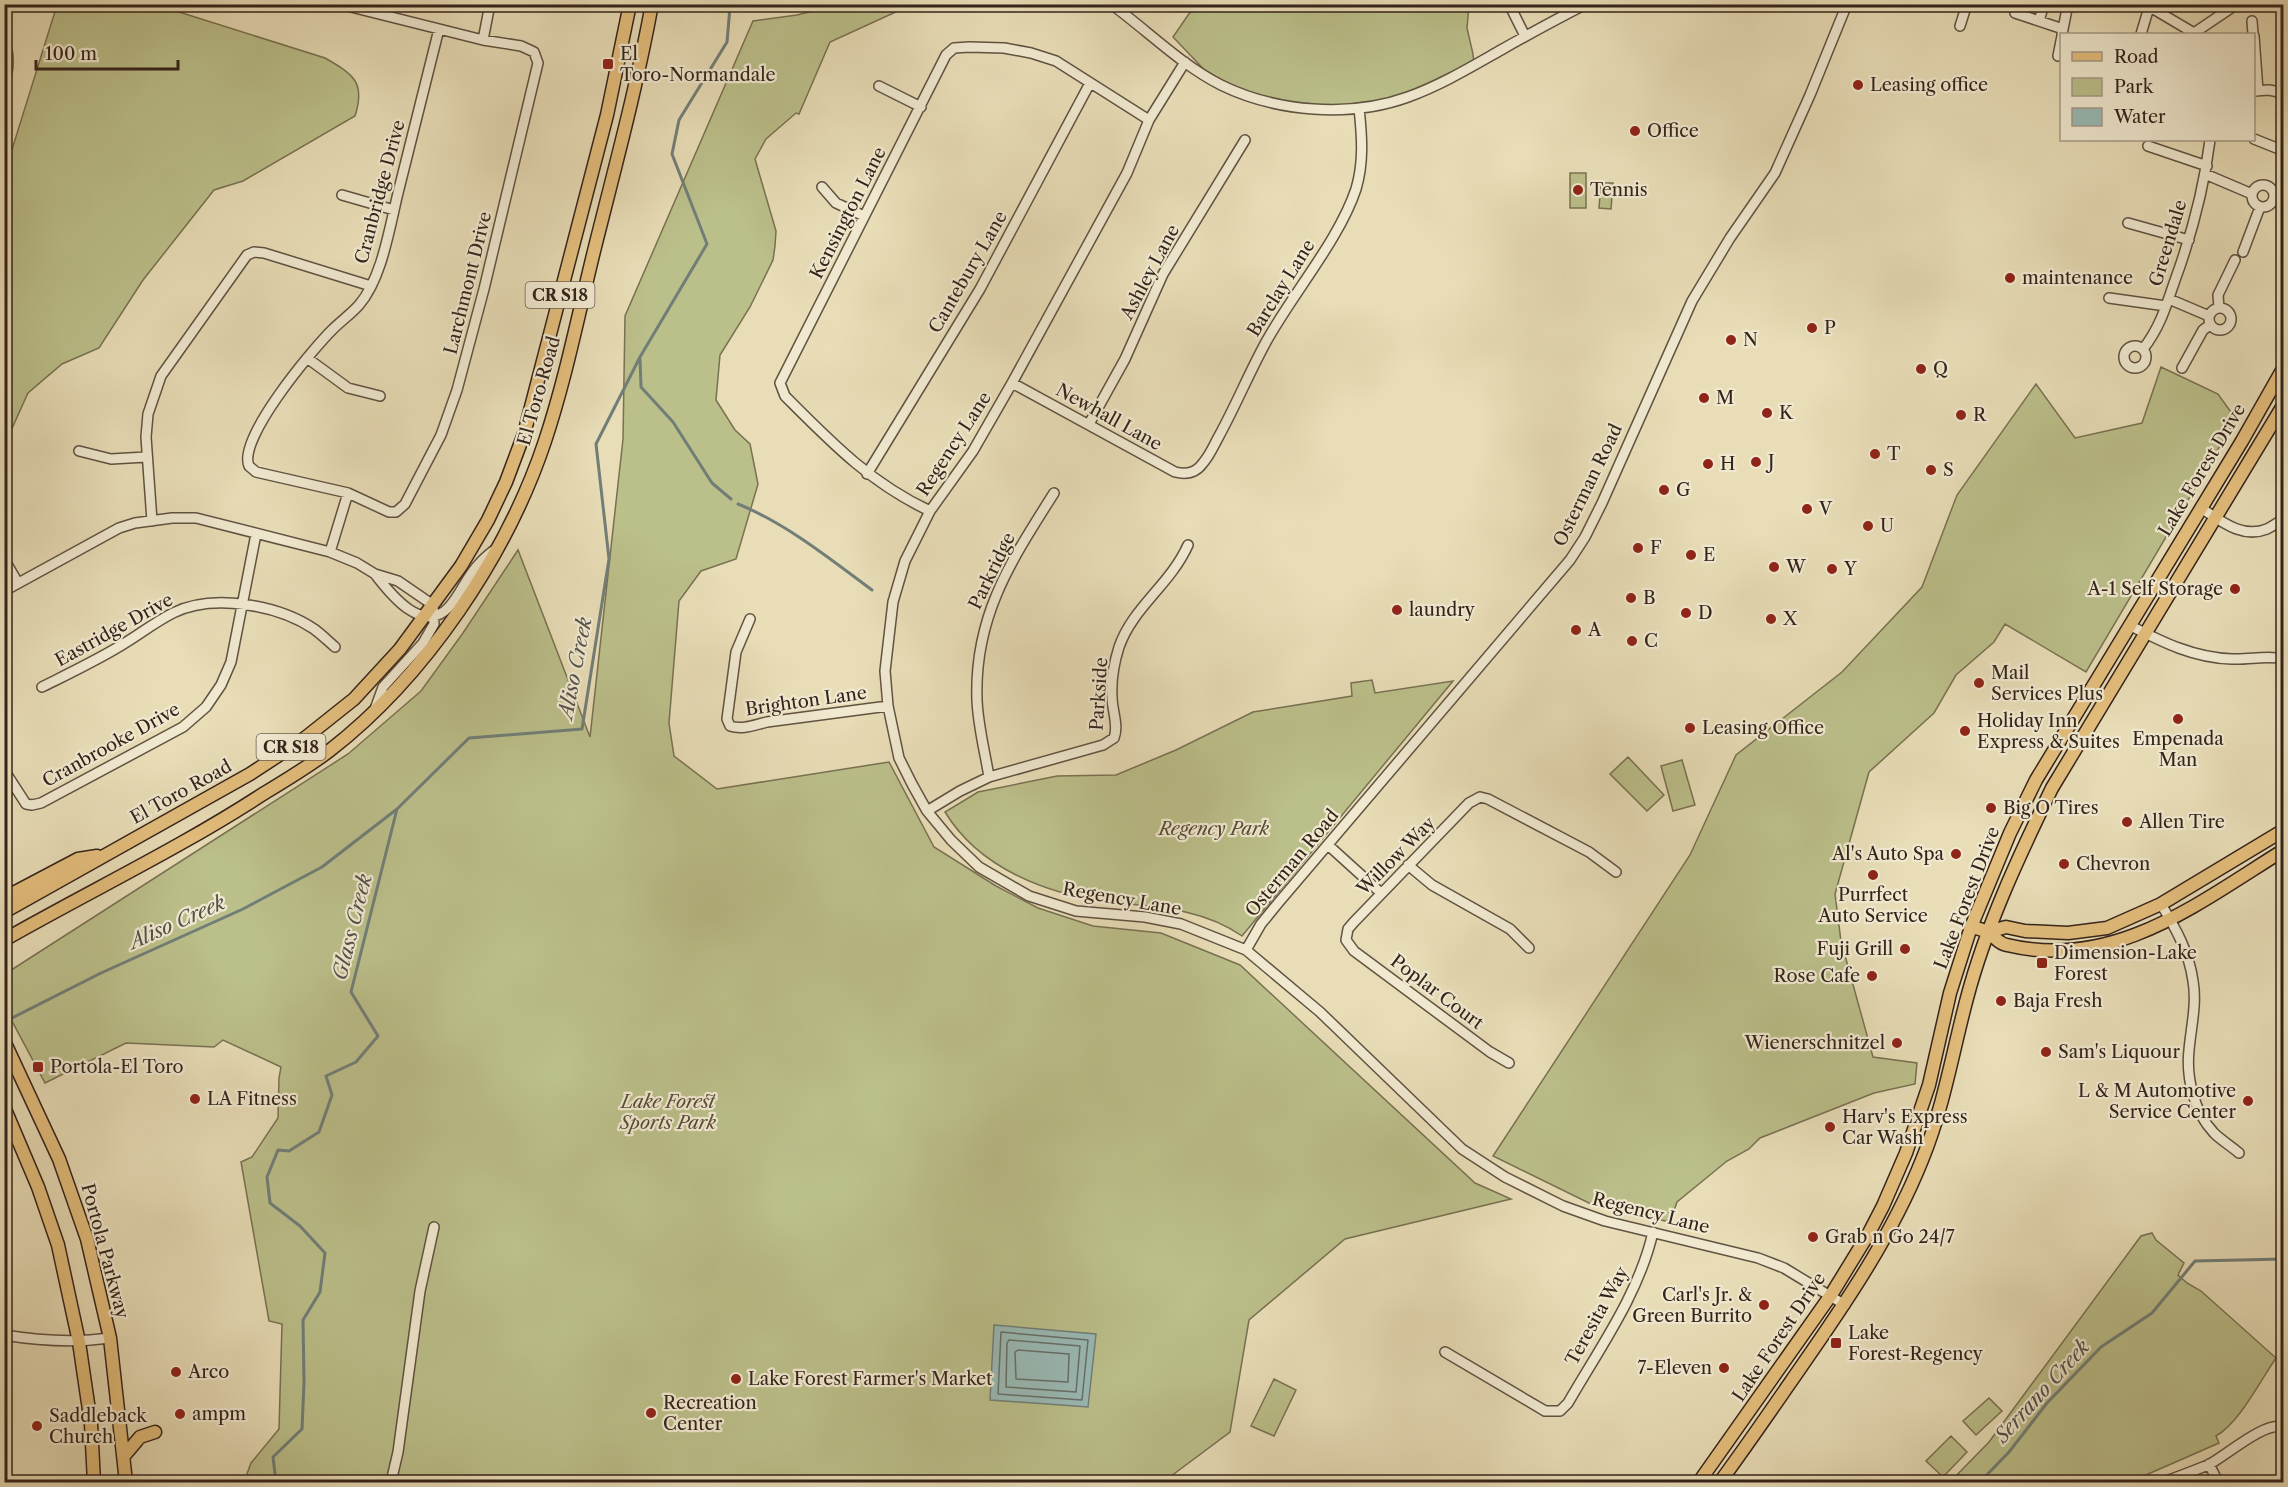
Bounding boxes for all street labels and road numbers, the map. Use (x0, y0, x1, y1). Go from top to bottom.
street label: Cranbridge Drive (350, 118, 410, 266)
street label: Kensington Lane (805, 143, 891, 283)
street label: Greendale (2144, 197, 2192, 289)
street label: Cantebury Lane (924, 207, 1012, 337)
street label: Larchmont Drive (440, 209, 496, 357)
street label: Ashley Lane (1115, 221, 1184, 324)
street label: Barclay Lane (1242, 235, 1320, 341)
road number: CR S18 (526, 282, 594, 308)
street label: El Toro Road (513, 334, 565, 448)
street label: Newhall Lane (1052, 379, 1166, 455)
street label: Regency Lane (912, 388, 996, 500)
street label: Lake Forest Drive (2154, 400, 2250, 540)
street label: Osterman Road (1549, 420, 1627, 550)
street label: Parkridge (964, 529, 1020, 613)
street label: Eastridge Drive (51, 589, 177, 671)
street label: Parkside (1085, 657, 1113, 731)
street label: Brighton Lane (744, 682, 868, 720)
street label: Cranbrooke Drive (38, 698, 184, 792)
road number: CR S18 (256, 734, 326, 760)
street label: El Toro Road (126, 755, 236, 829)
street label: Osterman Road (1241, 805, 1343, 921)
street label: Willow Way (1351, 811, 1441, 901)
street label: Lake Forest Drive (1930, 824, 2004, 972)
street label: Regency Lane (1061, 878, 1183, 920)
street label: Poplar Court (1386, 950, 1488, 1034)
street label: Portola Parkway (76, 1181, 134, 1322)
street label: Regency Lane (1590, 1188, 1712, 1238)
street label: Teresita Way (1561, 1262, 1634, 1369)
street label: Lake Forest Drive (1728, 1268, 1830, 1406)

